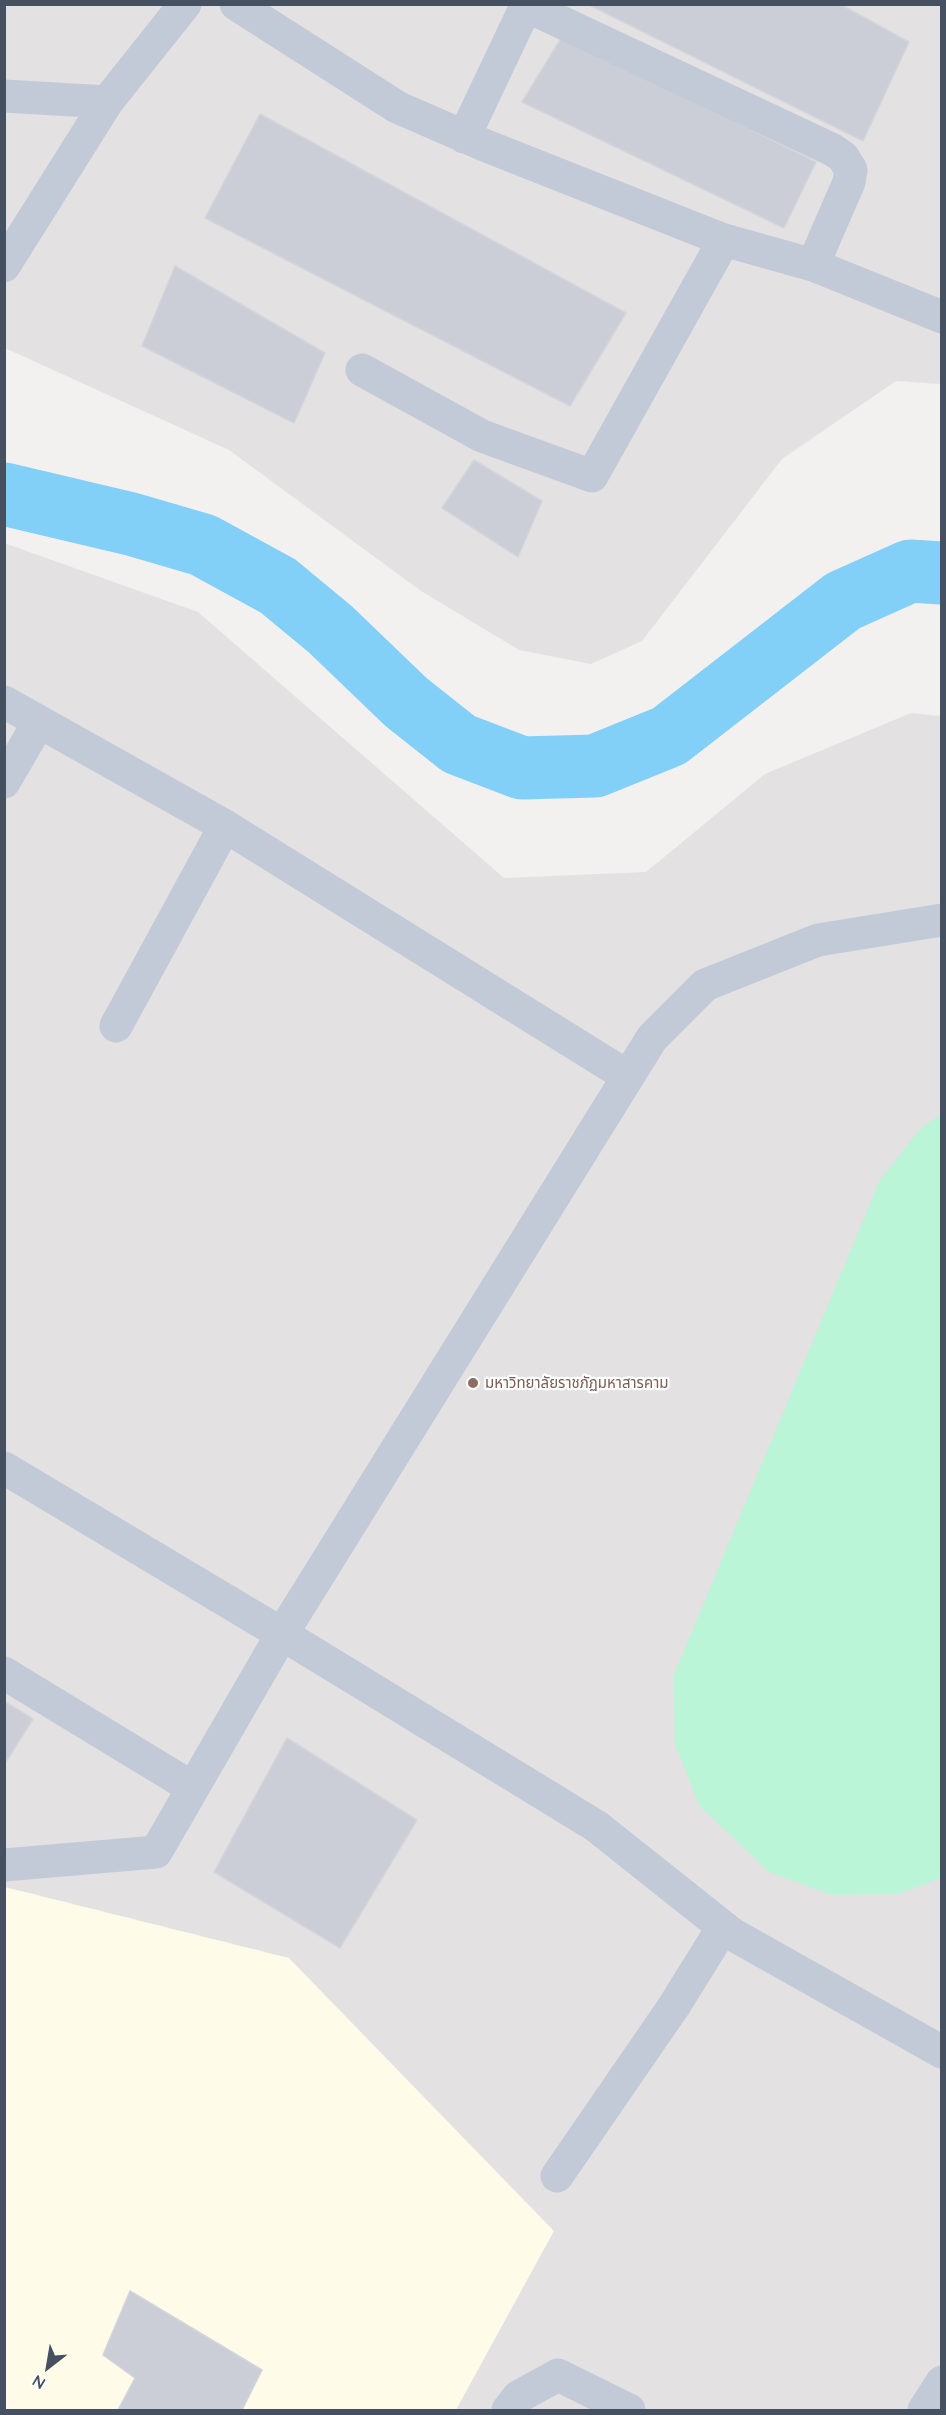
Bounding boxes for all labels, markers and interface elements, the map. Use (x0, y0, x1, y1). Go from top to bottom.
place label: มหาวิทยาลัยราชภัฏมหาสารคาม (485, 1374, 668, 1392)
marker: มหาวิทยาลัยราชภัฏมหาสารคาม (466, 1376, 480, 1390)
north arrow (18, 2337, 78, 2397)
text: N (29, 2371, 49, 2394)

